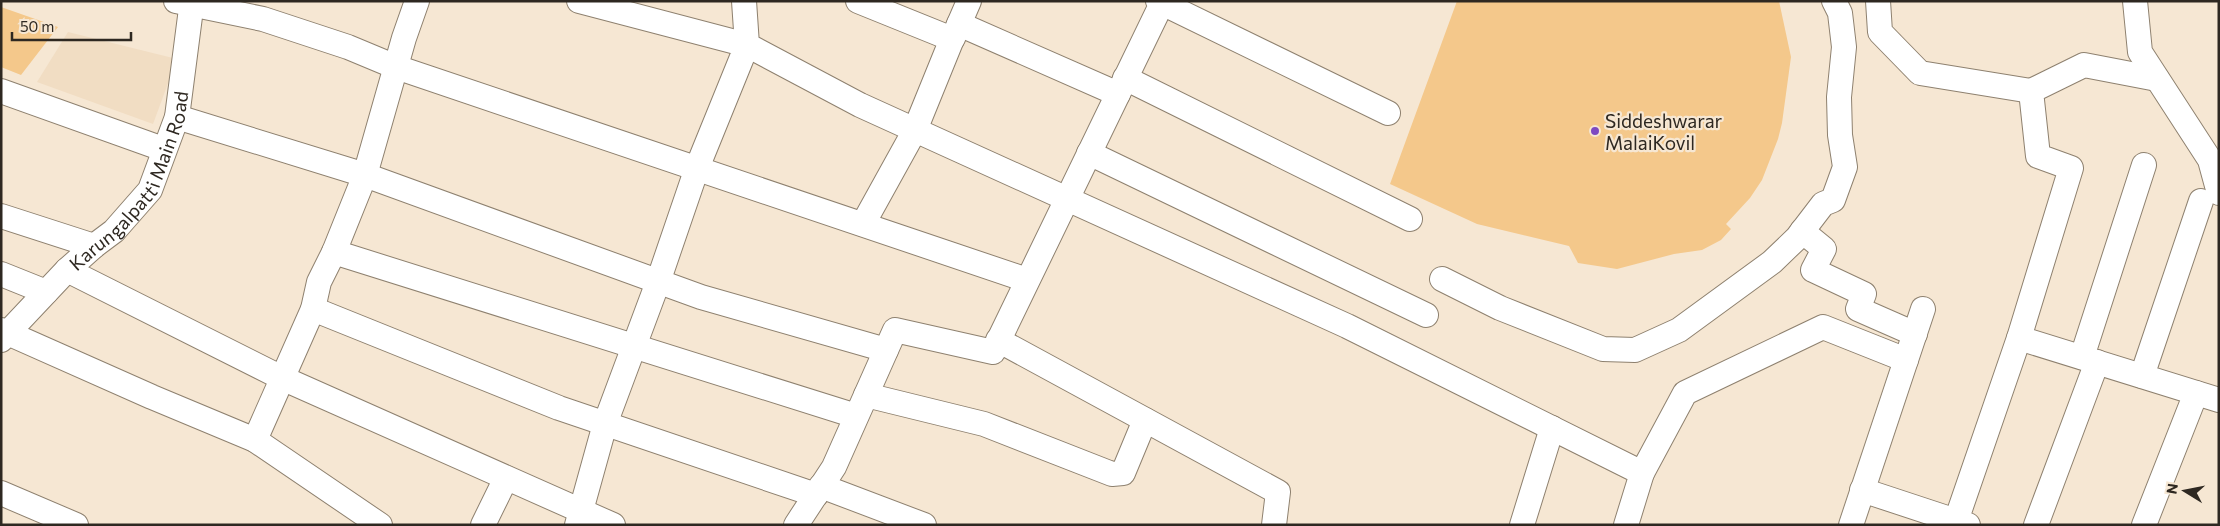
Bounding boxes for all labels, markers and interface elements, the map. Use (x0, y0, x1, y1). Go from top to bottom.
scale bar (12, 10, 131, 42)
text: 50 m (20, 17, 54, 35)
street label: Karungalpatti Main Road (64, 90, 192, 275)
place label: Siddeshwarar MalaiKovil (1605, 109, 1723, 154)
marker: Siddeshwarar MalaiKovil (1589, 125, 1601, 137)
north arrow (2160, 466, 2210, 516)
text: N (2162, 482, 2181, 495)

